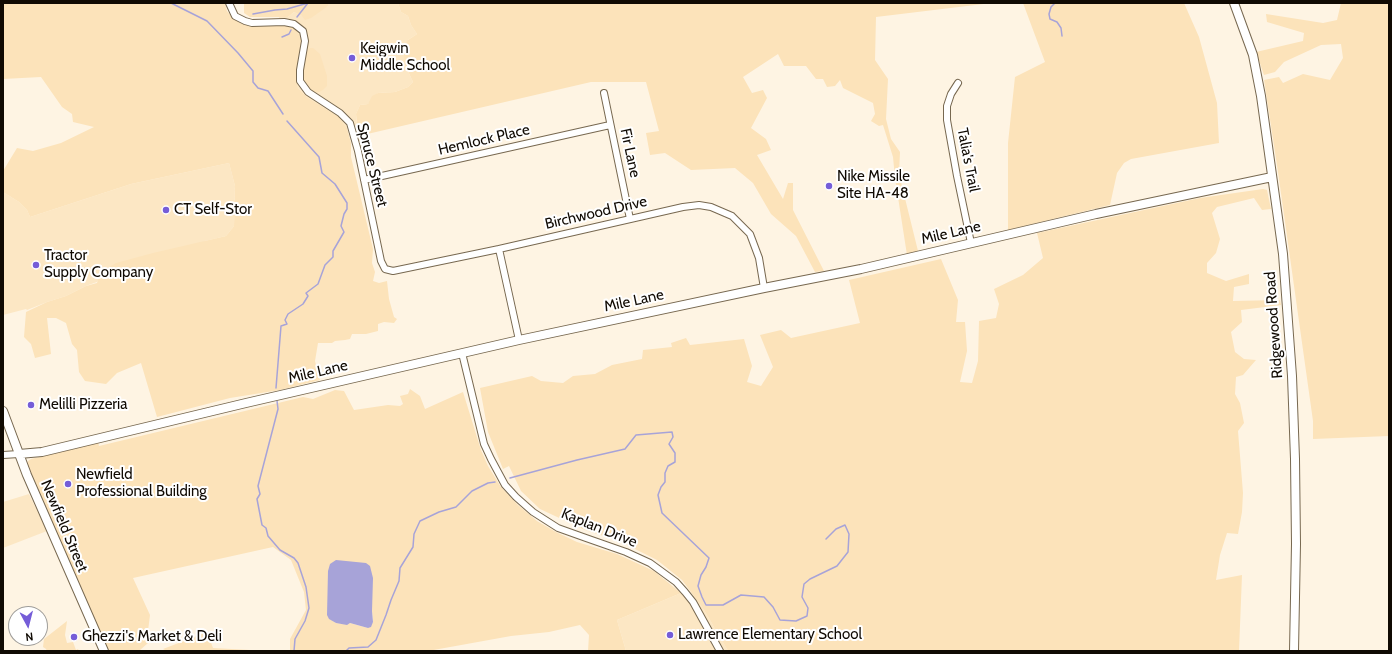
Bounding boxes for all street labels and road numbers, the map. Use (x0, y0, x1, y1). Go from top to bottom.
street label: Spruce Street (353, 121, 391, 209)
street label: Hemlock Place (436, 121, 532, 159)
street label: Talia's Trail (953, 126, 983, 194)
street label: Fir Lane (616, 127, 644, 179)
street label: Birchwood Drive (543, 193, 649, 233)
street label: Mile Lane (919, 217, 983, 249)
street label: Ridgewood Road (1261, 271, 1287, 379)
street label: Mile Lane (603, 286, 665, 316)
street label: Mile Lane (286, 356, 350, 388)
street label: Newfield Street (36, 477, 92, 575)
street label: Kaplan Drive (558, 505, 640, 551)

